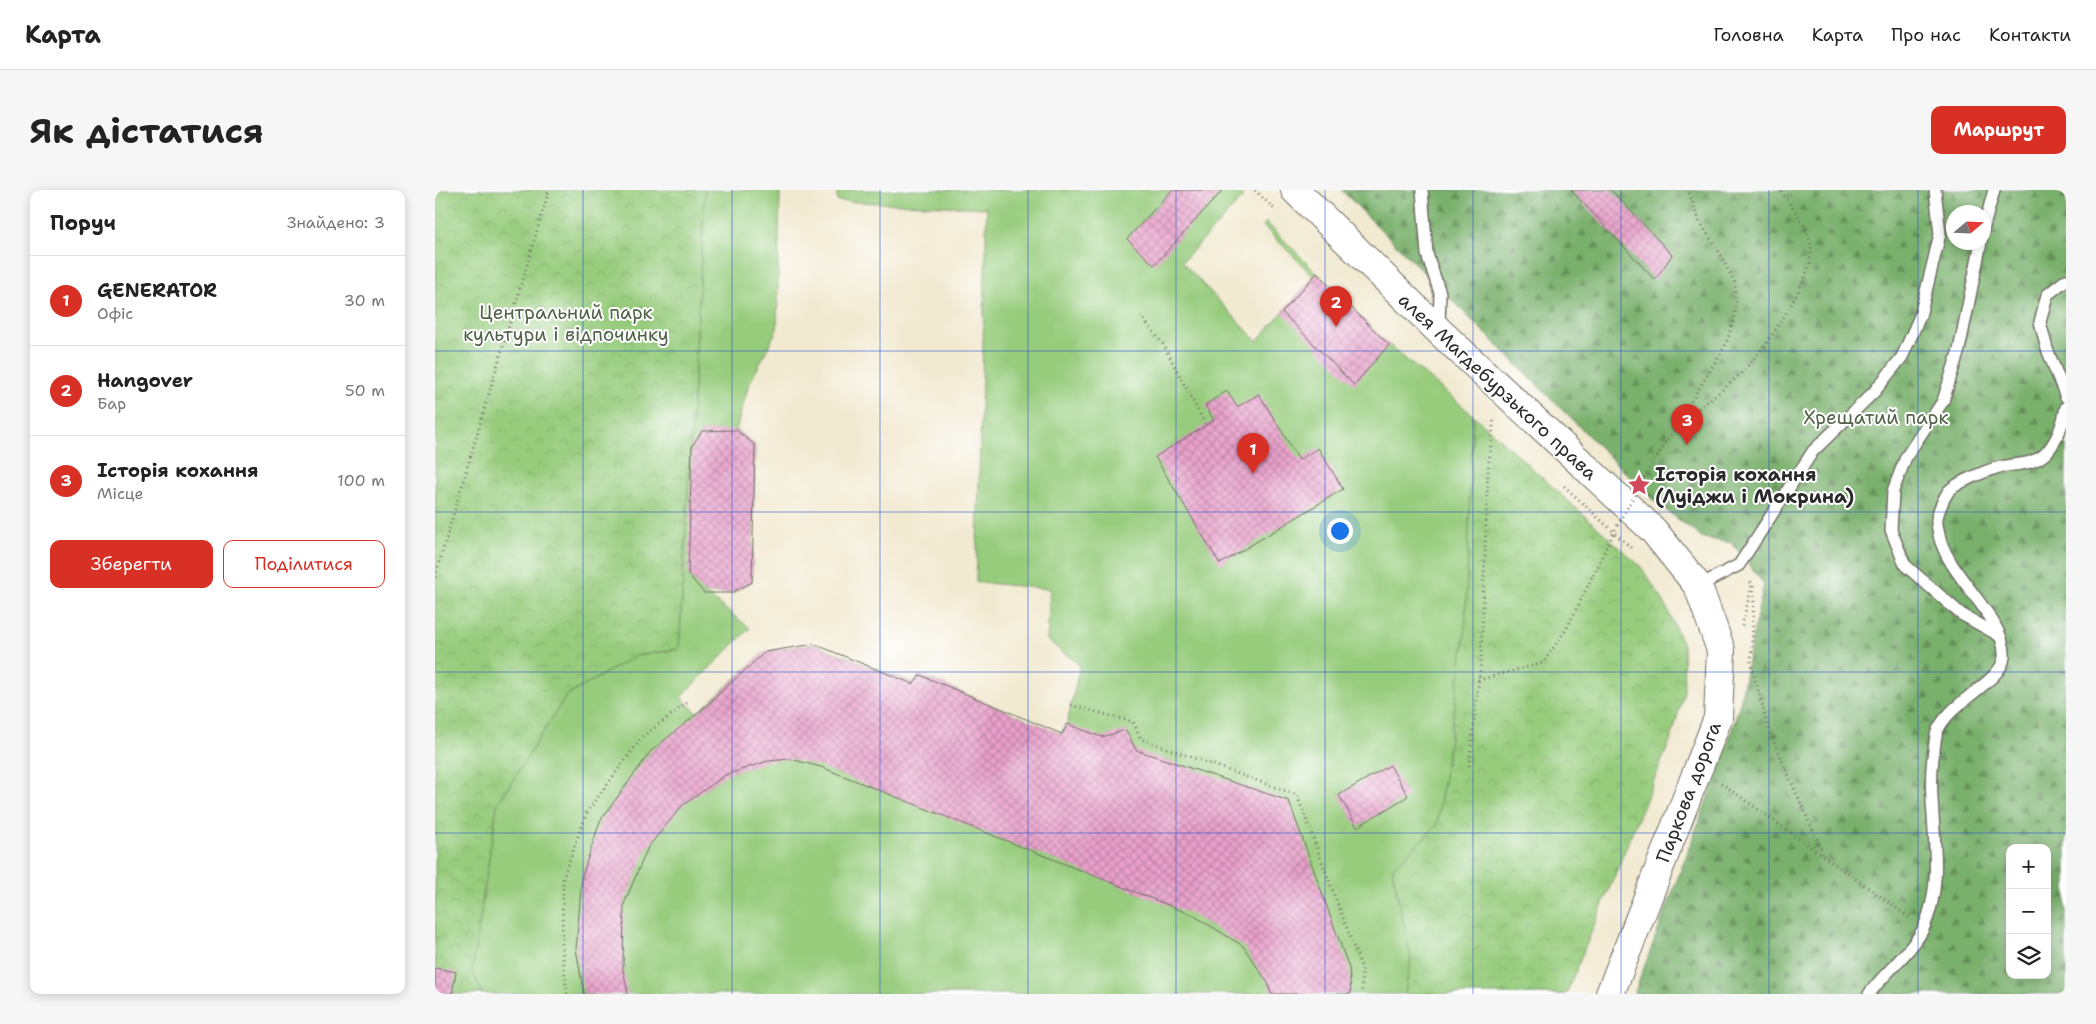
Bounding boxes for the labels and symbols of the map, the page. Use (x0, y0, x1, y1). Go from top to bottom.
north arrow (1946, 205, 1991, 250)
pin: 2 (1320, 286, 1352, 327)
street label: алея Магдебурзького права (1393, 287, 1603, 485)
park label: Центральний парк культури і відпочинку (463, 300, 669, 347)
pin: 3 (1671, 404, 1703, 445)
park label: Хрещатий парк (1803, 405, 1949, 430)
pin: 1 (1237, 433, 1269, 474)
place label: Історія кохання (Луіджи і Мокрина) (1655, 462, 1854, 509)
place icon: Історія кохання (Луіджи і Мокрина) (1626, 472, 1652, 498)
your location (1327, 518, 1353, 544)
street label: Паркова дорога (1650, 718, 1727, 866)

